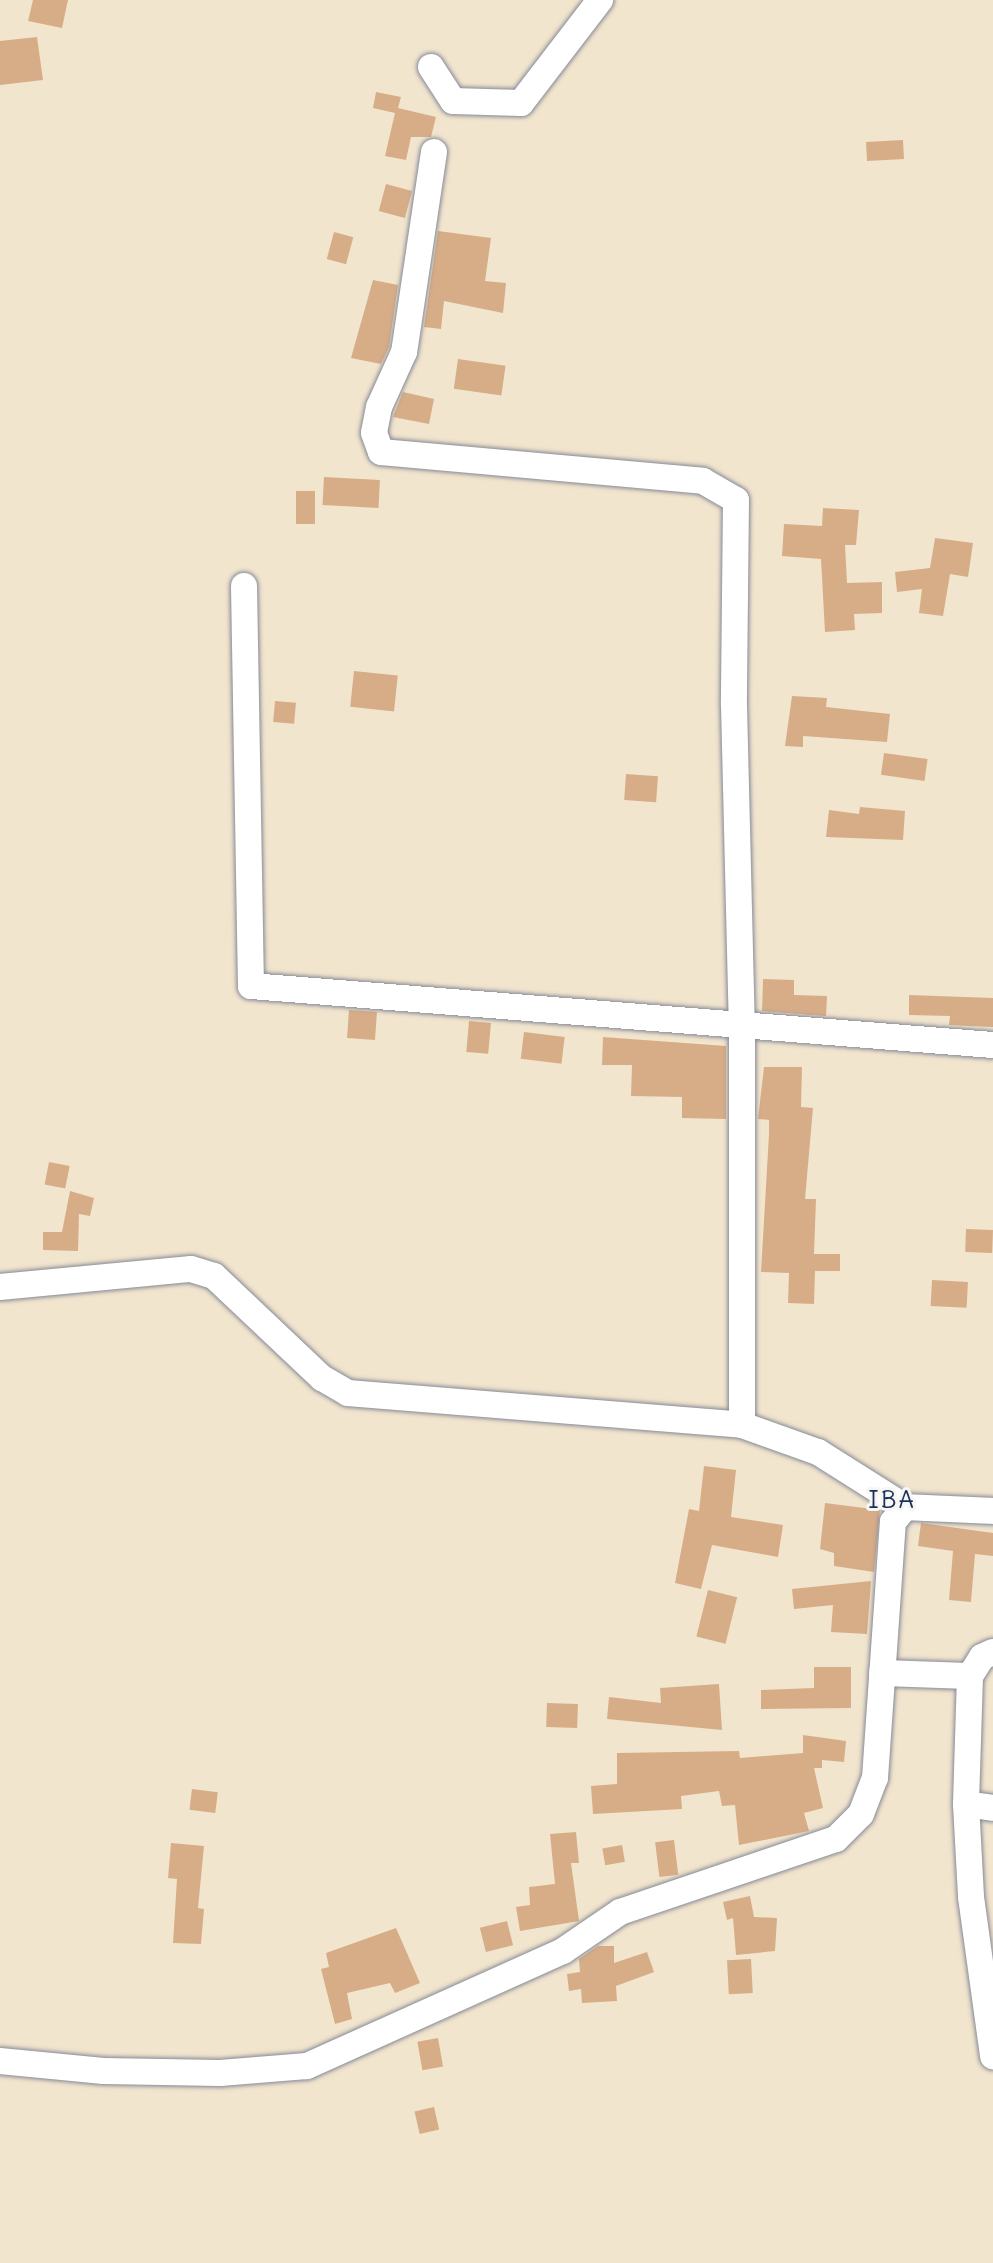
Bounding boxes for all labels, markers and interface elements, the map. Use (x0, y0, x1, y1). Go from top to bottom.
district label: IBA (869, 1486, 915, 1514)

